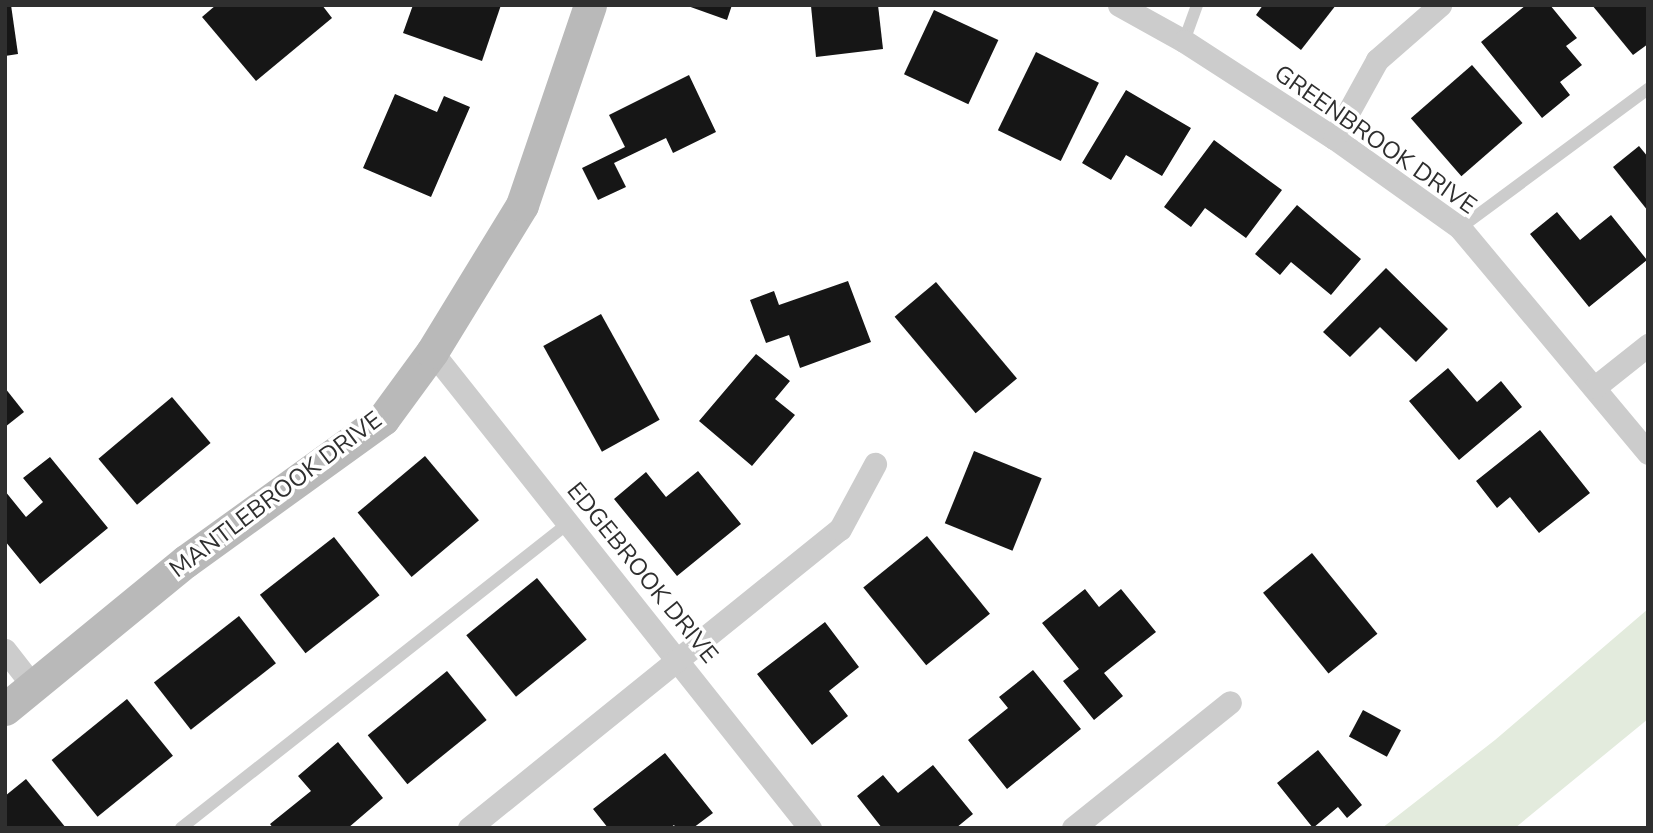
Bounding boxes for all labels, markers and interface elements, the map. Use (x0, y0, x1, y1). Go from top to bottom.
street label: GREENBROOK DRIVE (1268, 59, 1482, 221)
street label: MANTLEBROOK DRIVE (164, 406, 388, 584)
street label: EDGEBROOK DRIVE (560, 477, 724, 669)

